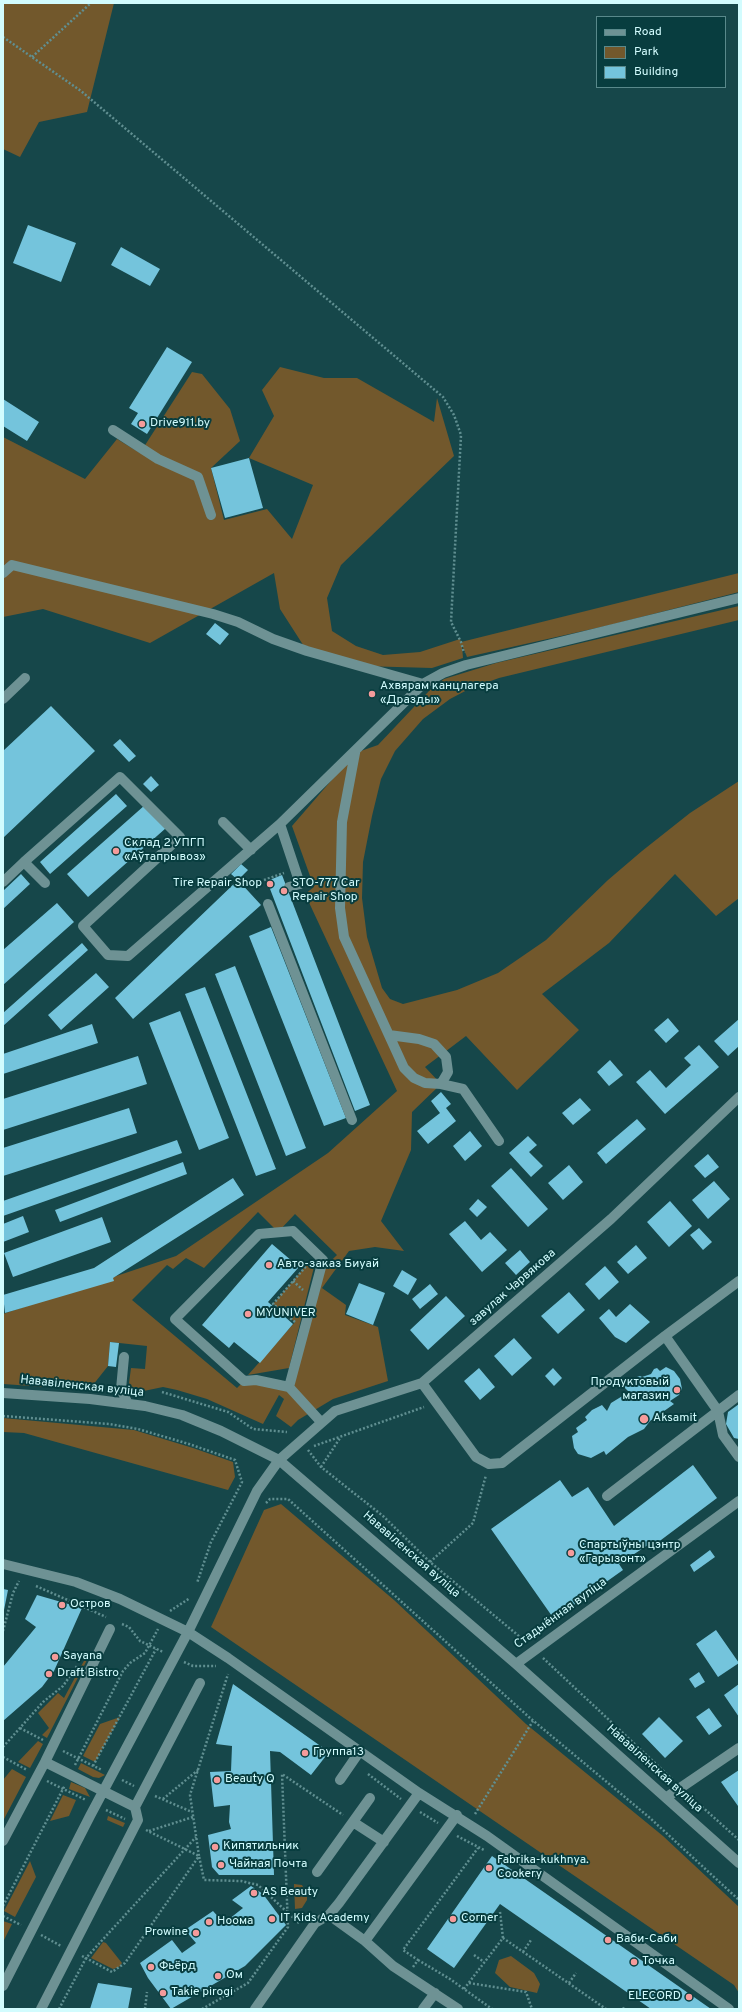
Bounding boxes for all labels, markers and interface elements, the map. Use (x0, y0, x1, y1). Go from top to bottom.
legend (596, 16, 726, 88)
text: Road (634, 24, 662, 40)
text: Park (634, 44, 659, 60)
text: Building (634, 64, 678, 80)
place label: Drive911.by (150, 417, 210, 431)
marker: Drive911.by (137, 419, 147, 429)
place label: Ахвярам канцлагера «Дразды» (380, 680, 499, 708)
marker: Ахвярам канцлагера «Дразды» (367, 689, 377, 699)
place label: Склад 2 УПГП «Аўтапрывоз» (124, 837, 206, 865)
marker: Склад 2 УПГП «Аўтапрывоз» (111, 846, 121, 856)
place label: Tire Repair Shop (173, 877, 262, 891)
place label: STO-777 Car Repair Shop (292, 877, 360, 905)
marker: Tire Repair Shop (265, 879, 275, 889)
marker: STO-777 Car Repair Shop (279, 886, 289, 896)
street label: завулак Чарвякова (467, 1246, 559, 1330)
place label: Авто-заказ Биуай (277, 1258, 379, 1272)
marker: Авто-заказ Биуай (264, 1260, 274, 1270)
place label: MYUNIVER (256, 1307, 316, 1321)
marker: MYUNIVER (243, 1309, 253, 1319)
street label: Нававіленская вуліца (19, 1373, 145, 1401)
place label: Продуктовый магазин (591, 1376, 669, 1404)
marker: Продуктовый магазин (672, 1385, 682, 1395)
place label: Aksamit (653, 1412, 697, 1426)
marker: Aksamit (638, 1413, 650, 1425)
street label: Нававіленская вуліца (359, 1509, 463, 1601)
place label: Спартыўны цэнтр «Гарызонт» (579, 1539, 681, 1567)
marker: Спартыўны цэнтр «Гарызонт» (566, 1548, 576, 1558)
street label: Стадыённая вуліца (512, 1576, 610, 1652)
place label: Остров (70, 1598, 111, 1612)
marker: Остров (57, 1600, 67, 1610)
place label: Sayana (63, 1650, 102, 1664)
marker: Sayana (50, 1652, 60, 1662)
place label: Draft Bistro (57, 1667, 119, 1681)
marker: Draft Bistro (44, 1669, 54, 1679)
street label: Нававіленская вуліца (603, 1722, 705, 1816)
place label: Группа13 (313, 1746, 364, 1760)
marker: Группа13 (300, 1748, 310, 1758)
place label: Beauty Q (225, 1773, 275, 1787)
marker: Beauty Q (212, 1775, 222, 1785)
place label: Кипятильник (223, 1840, 299, 1854)
marker: Кипятильник (210, 1842, 220, 1852)
place label: Fabrika-kukhnya. Cookery (497, 1854, 589, 1882)
place label: Чайная Почта (229, 1858, 307, 1872)
marker: Чайная Почта (216, 1860, 226, 1870)
marker: Fabrika-kukhnya. Cookery (484, 1863, 494, 1873)
place label: AS Beauty (262, 1886, 318, 1900)
marker: AS Beauty (249, 1888, 259, 1898)
place label: IT Kids Academy (280, 1912, 370, 1926)
place label: Corner (461, 1912, 498, 1926)
marker: IT Kids Academy (267, 1914, 277, 1924)
marker: Corner (448, 1914, 458, 1924)
place label: Ноома (217, 1915, 253, 1929)
marker: Ноома (204, 1917, 214, 1927)
place label: Prowine (144, 1926, 188, 1940)
marker: Prowine (191, 1928, 201, 1938)
place label: Ваби-Саби (616, 1933, 677, 1947)
marker: Ваби-Саби (603, 1935, 613, 1945)
place label: Точка (642, 1955, 675, 1969)
marker: Точка (629, 1957, 639, 1967)
place label: Фьëрд (159, 1960, 196, 1974)
marker: Фьëрд (146, 1962, 156, 1972)
place label: Ом (226, 1969, 243, 1983)
marker: Ом (213, 1971, 223, 1981)
place label: Takie pirogi (171, 1986, 233, 2000)
marker: Takie pirogi (158, 1988, 168, 1998)
place label: ELECORD (628, 1990, 681, 2004)
marker: ELECORD (684, 1992, 694, 2002)

